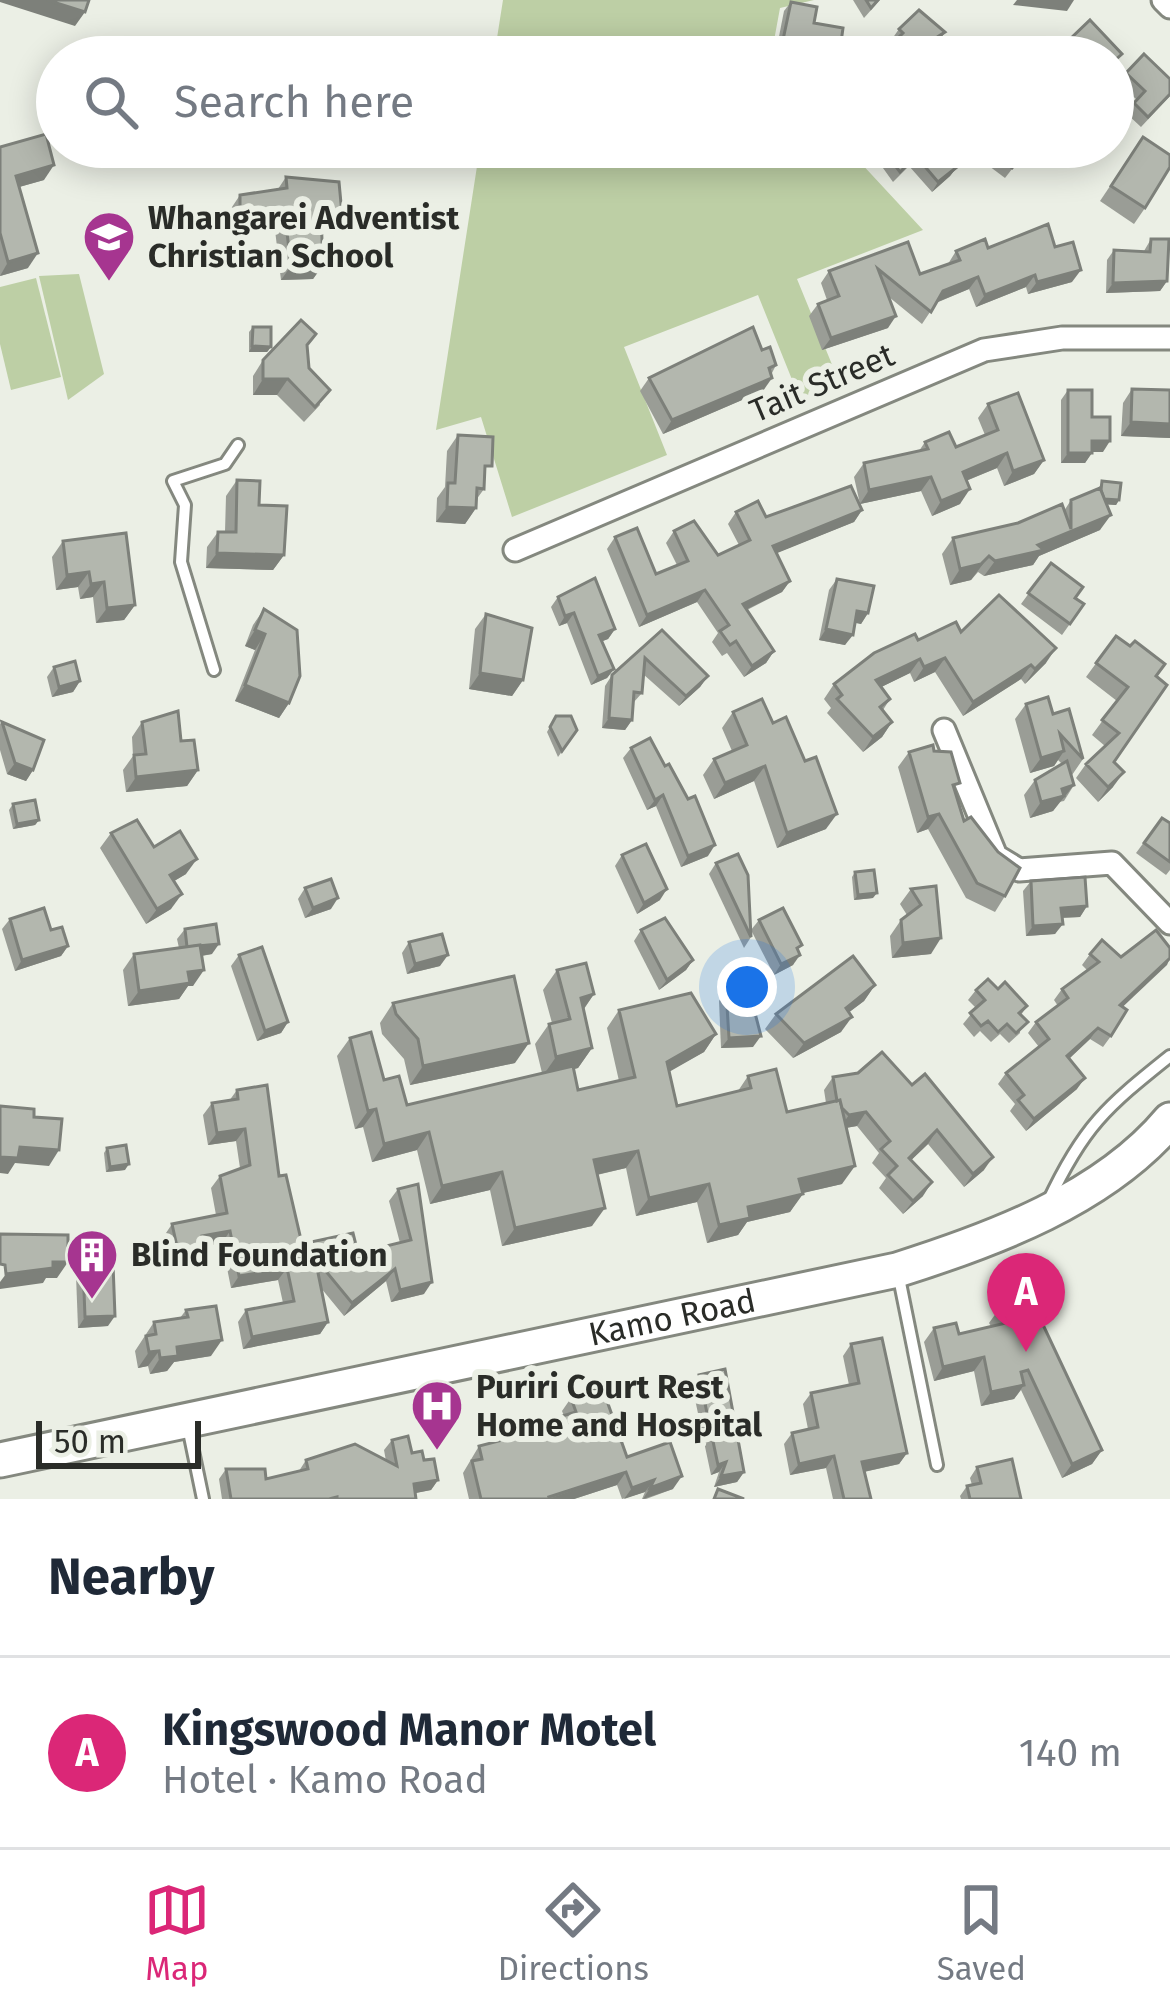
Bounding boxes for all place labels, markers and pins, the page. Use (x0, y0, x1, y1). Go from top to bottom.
place label: Whangarei Adventist Christian School (148, 198, 460, 276)
school or university icon: Whangarei Adventist Christian School (81, 209, 137, 283)
building icon: Blind Foundation (64, 1227, 120, 1301)
place label: Blind Foundation (131, 1235, 387, 1275)
pin: A (987, 1253, 1065, 1352)
place label: Puriri Court Rest Home and Hospital (476, 1367, 762, 1445)
hospital icon: Puriri Court Rest Home and Hospital (409, 1378, 465, 1452)

